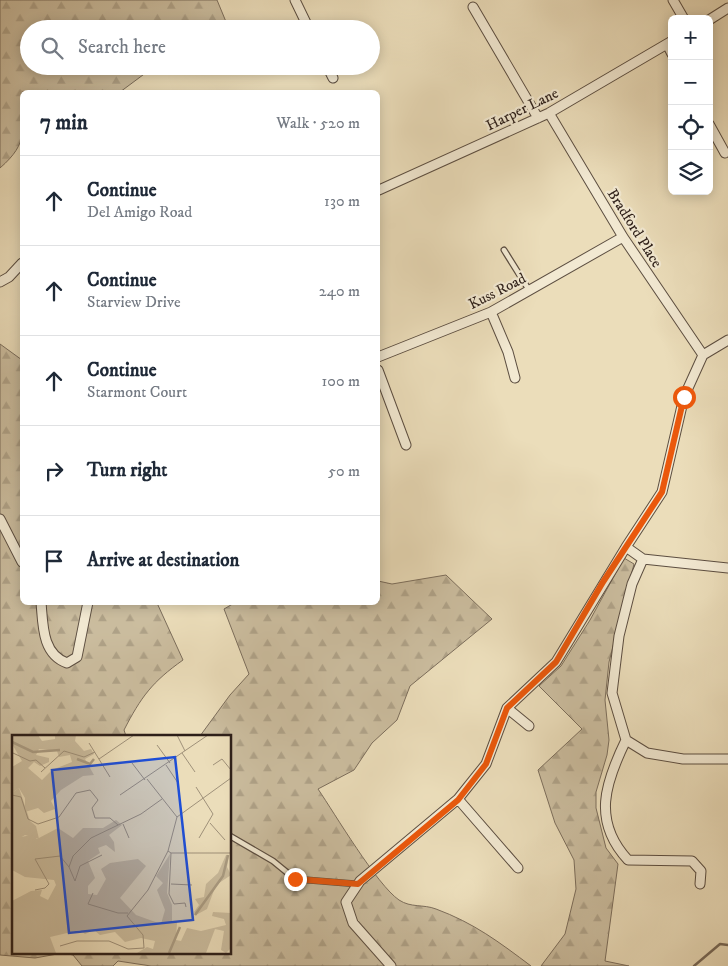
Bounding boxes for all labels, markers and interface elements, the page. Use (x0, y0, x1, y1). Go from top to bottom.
map controls (668, 15, 713, 195)
button: + (668, 15, 713, 60)
search box (20, 20, 380, 75)
icon: search (38, 34, 66, 62)
text: Search here (78, 36, 166, 59)
button: − (668, 60, 713, 105)
street label: Harper Lane (483, 84, 562, 135)
button: locate (668, 105, 713, 150)
text: 7 min (40, 110, 88, 136)
text: Walk · 520 m (276, 113, 360, 133)
button: layers (668, 150, 713, 195)
text: Continue (87, 179, 157, 202)
street label: Bradford Place (603, 185, 666, 271)
icon: ahead (40, 187, 68, 215)
text: 130 m (324, 191, 360, 211)
text: Del Amigo Road (87, 202, 192, 222)
text: Continue (87, 269, 157, 292)
street label: Kuss Road (465, 269, 530, 314)
icon: ahead (40, 277, 68, 305)
text: 240 m (319, 281, 360, 301)
text: Starview Drive (87, 292, 181, 312)
text: Continue (87, 359, 157, 382)
icon: ahead (40, 367, 68, 395)
text: 100 m (322, 371, 360, 391)
text: Starmont Court (87, 382, 187, 402)
route start (673, 386, 696, 409)
icon: right (40, 457, 68, 485)
text: Turn right (87, 459, 167, 482)
text: 50 m (328, 461, 360, 481)
icon: arrive (40, 547, 68, 575)
text: Arrive at destination (87, 549, 239, 572)
inset map (12, 735, 231, 954)
route end (284, 868, 307, 891)

